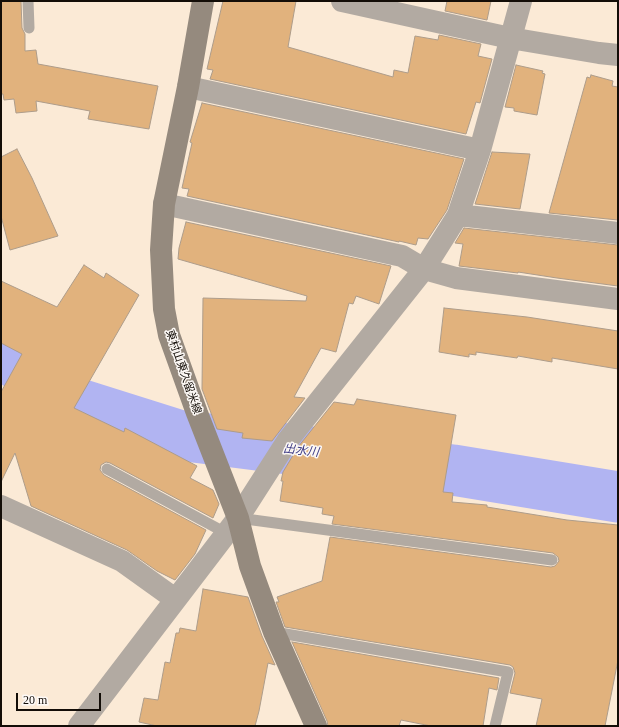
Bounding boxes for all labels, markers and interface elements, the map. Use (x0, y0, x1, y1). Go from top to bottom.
street label: 東村山東久留米線 (162, 328, 204, 416)
water label: 出水川 (282, 442, 320, 460)
scale bar (18, 685, 103, 711)
text: 20 m (23, 693, 47, 707)

